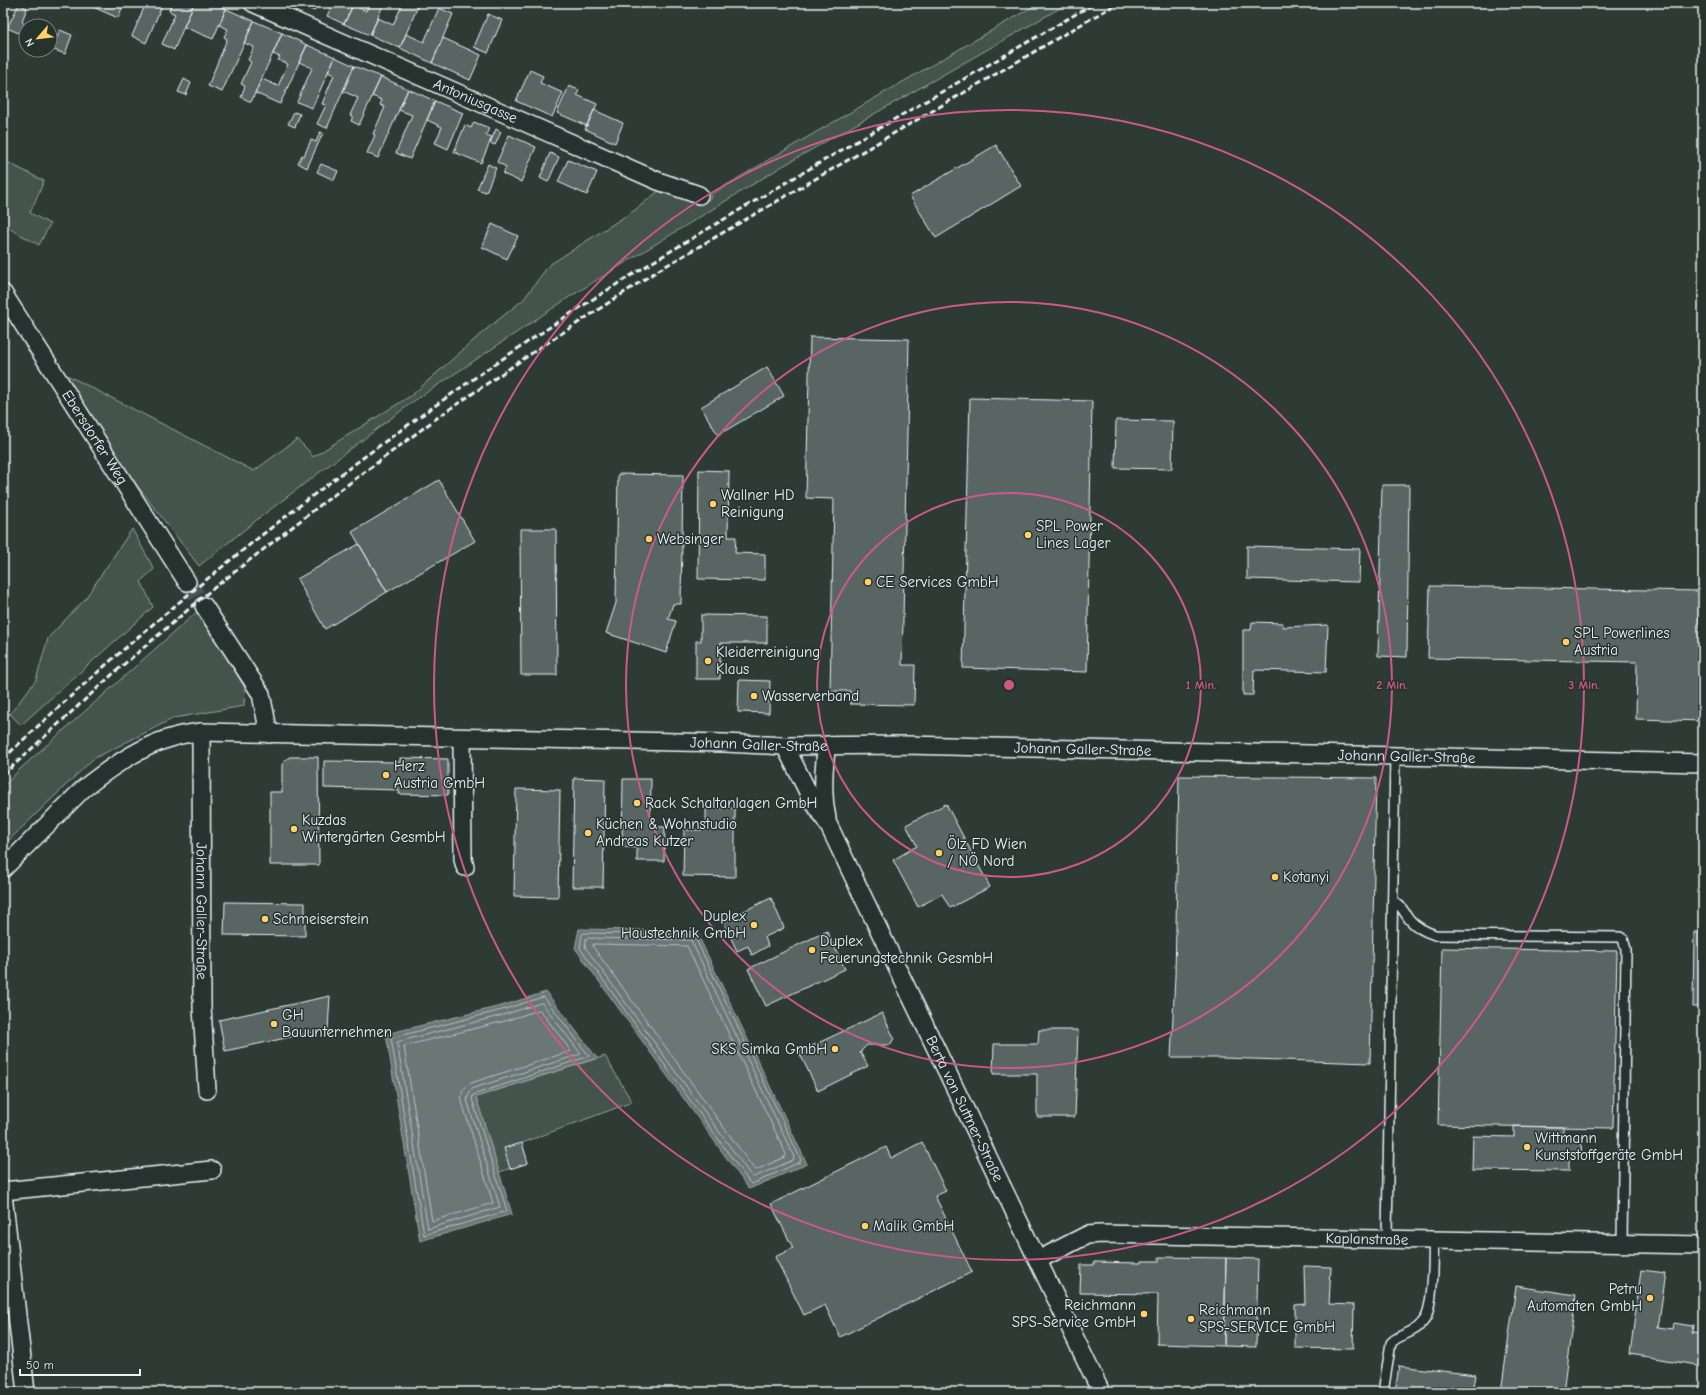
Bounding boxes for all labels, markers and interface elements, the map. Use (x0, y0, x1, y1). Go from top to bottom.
north arrow (18, 18, 58, 58)
text: N (22, 36, 37, 49)
street label: Antoniusgasse (431, 74, 521, 127)
street label: Ebersdorfer Weg (58, 387, 132, 488)
place label: Wallner HD Reinigung (721, 486, 794, 521)
marker: Wallner HD Reinigung (708, 499, 718, 509)
place label: SPL Power Lines Lager (1036, 517, 1110, 552)
place label: Websinger (657, 530, 724, 548)
marker: SPL Power Lines Lager (1023, 530, 1033, 540)
marker: Websinger (644, 534, 654, 544)
place label: CE Services GmbH (876, 573, 999, 591)
marker: CE Services GmbH (863, 577, 873, 587)
place label: SPL Powerlines Austria (1574, 624, 1670, 659)
marker: SPL Powerlines Austria (1561, 637, 1571, 647)
place label: Kleiderreinigung Klaus (716, 643, 820, 678)
marker: Kleiderreinigung Klaus (703, 656, 713, 666)
centre of rings (1002, 678, 1016, 692)
text: 1 Min. (1186, 678, 1216, 692)
text: 2 Min. (1376, 678, 1408, 692)
text: 3 Min. (1568, 678, 1600, 692)
place label: Wasserverband (762, 687, 859, 705)
marker: Wasserverband (749, 691, 759, 701)
street label: Johann Galler-Straße (690, 733, 828, 755)
street label: Johann Galler-Straße (1014, 738, 1152, 760)
street label: Johann Galler-Straße (1338, 746, 1476, 767)
place label: Herz Austria GmbH (394, 757, 485, 792)
marker: Herz Austria GmbH (381, 770, 391, 780)
place label: Rack Schaltanlagen GmbH (645, 794, 817, 812)
marker: Rack Schaltanlagen GmbH (632, 798, 642, 808)
place label: Kuzdas Wintergärten GesmbH (302, 811, 446, 846)
place label: Küchen & Wohnstudio Andreas Kutzer (596, 815, 737, 850)
marker: Kuzdas Wintergärten GesmbH (289, 824, 299, 834)
marker: Küchen & Wohnstudio Andreas Kutzer (583, 828, 593, 838)
place label: Ölz FD Wien / NÖ Nord (947, 835, 1027, 870)
street label: Johann Galler-Straße (192, 842, 211, 980)
marker: Ölz FD Wien / NÖ Nord (934, 848, 944, 858)
place label: Kotanyi (1283, 868, 1329, 886)
marker: Kotanyi (1270, 872, 1280, 882)
place label: Duplex Haustechnik GmbH (621, 907, 747, 942)
place label: Schmeiserstein (273, 910, 369, 928)
marker: Schmeiserstein (260, 914, 270, 924)
marker: Duplex Haustechnik GmbH (749, 920, 759, 930)
place label: Duplex Feuerungstechnik GesmbH (820, 932, 993, 967)
marker: Duplex Feuerungstechnik GesmbH (807, 945, 817, 955)
place label: GH Bauunternehmen (282, 1006, 392, 1041)
marker: GH Bauunternehmen (269, 1019, 279, 1029)
street label: Berta von Suttner-Straße (922, 1033, 1008, 1185)
place label: SKS Simka GmbH (711, 1040, 827, 1058)
marker: SKS Simka GmbH (830, 1044, 840, 1054)
place label: Wittmann Kunststoffgeräte GmbH (1535, 1129, 1683, 1164)
marker: Wittmann Kunststoffgeräte GmbH (1522, 1142, 1532, 1152)
place label: Malik GmbH (873, 1217, 954, 1235)
marker: Malik GmbH (860, 1221, 870, 1231)
street label: Kaplanstraße (1325, 1229, 1409, 1249)
place label: Petru Automaten GmbH (1527, 1280, 1642, 1315)
marker: Petru Automaten GmbH (1645, 1293, 1655, 1303)
place label: Reichmann SPS-Service GmbH (1012, 1296, 1136, 1331)
place label: Reichmann SPS-SERVICE GmbH (1199, 1301, 1335, 1336)
marker: Reichmann SPS-Service GmbH (1139, 1309, 1149, 1319)
marker: Reichmann SPS-SERVICE GmbH (1186, 1314, 1196, 1324)
scale bar (20, 1351, 140, 1377)
text: 50 m (26, 1358, 54, 1372)

